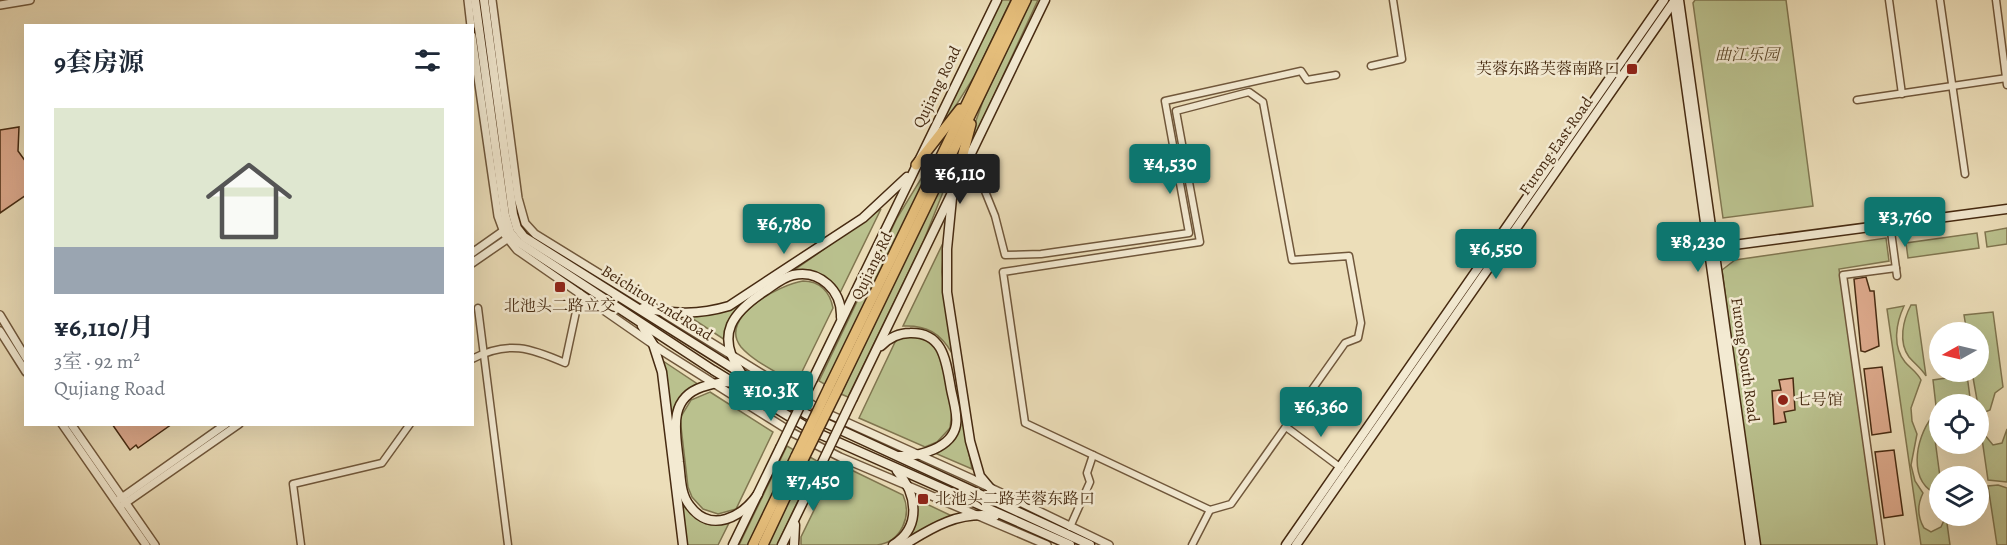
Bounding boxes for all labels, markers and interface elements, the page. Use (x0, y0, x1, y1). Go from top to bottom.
street label: Qujiang Road (908, 42, 967, 132)
icon: filters (411, 44, 444, 77)
park label: 曲江乐园 (1715, 44, 1782, 66)
text: 9套房源 (54, 45, 144, 80)
place label: 芙蓉东路芙蓉南路口 (1476, 58, 1620, 80)
marker: 芙蓉东路芙蓉南路口 (1625, 62, 1639, 76)
street label: Furong East Road (1514, 92, 1598, 200)
pin: ¥4,530 (1121, 144, 1219, 195)
icon: home (195, 147, 303, 255)
text: ¥4,530 (1143, 150, 1197, 177)
pin: ¥6,110 (911, 154, 1009, 205)
text: ¥6,110 (935, 160, 985, 187)
pin: ¥3,760 (1856, 197, 1954, 248)
text: ¥3,760 (1878, 203, 1932, 230)
pin: ¥6,780 (735, 204, 833, 255)
text: ¥6,780 (757, 210, 811, 237)
pin: ¥8,230 (1649, 222, 1747, 273)
street label: Qujiang Rd (846, 228, 898, 304)
text: ¥8,230 (1671, 228, 1725, 255)
pin: ¥6,550 (1447, 229, 1545, 280)
text: ¥6,550 (1469, 235, 1523, 262)
street label: Beichitou 2nd Road (597, 260, 717, 346)
marker: 北池头二路立交 (553, 280, 567, 294)
place label: 北池头二路立交 (504, 295, 616, 317)
street label: Furong South Road (1725, 296, 1765, 424)
text: ¥6,110/月 (54, 310, 154, 345)
north arrow (1929, 322, 1989, 382)
map controls (1929, 322, 1989, 526)
text: 3室 · 92 m² (54, 348, 140, 375)
pin: ¥10.3K (722, 371, 820, 422)
text: Qujiang Road (54, 375, 165, 402)
text: ¥10.3K (743, 377, 799, 404)
pin: ¥6,360 (1272, 387, 1370, 438)
place label: 七号馆 (1795, 389, 1843, 411)
text: ¥6,360 (1294, 393, 1348, 420)
marker: 七号馆 (1776, 393, 1790, 407)
button: locate (1929, 394, 1989, 454)
pin: ¥7,450 (764, 461, 862, 512)
button: layers (1929, 466, 1989, 526)
text: ¥7,450 (786, 467, 840, 494)
place label: 北池头二路芙蓉东路口 (935, 488, 1095, 510)
marker: 北池头二路芙蓉东路口 (916, 492, 930, 506)

